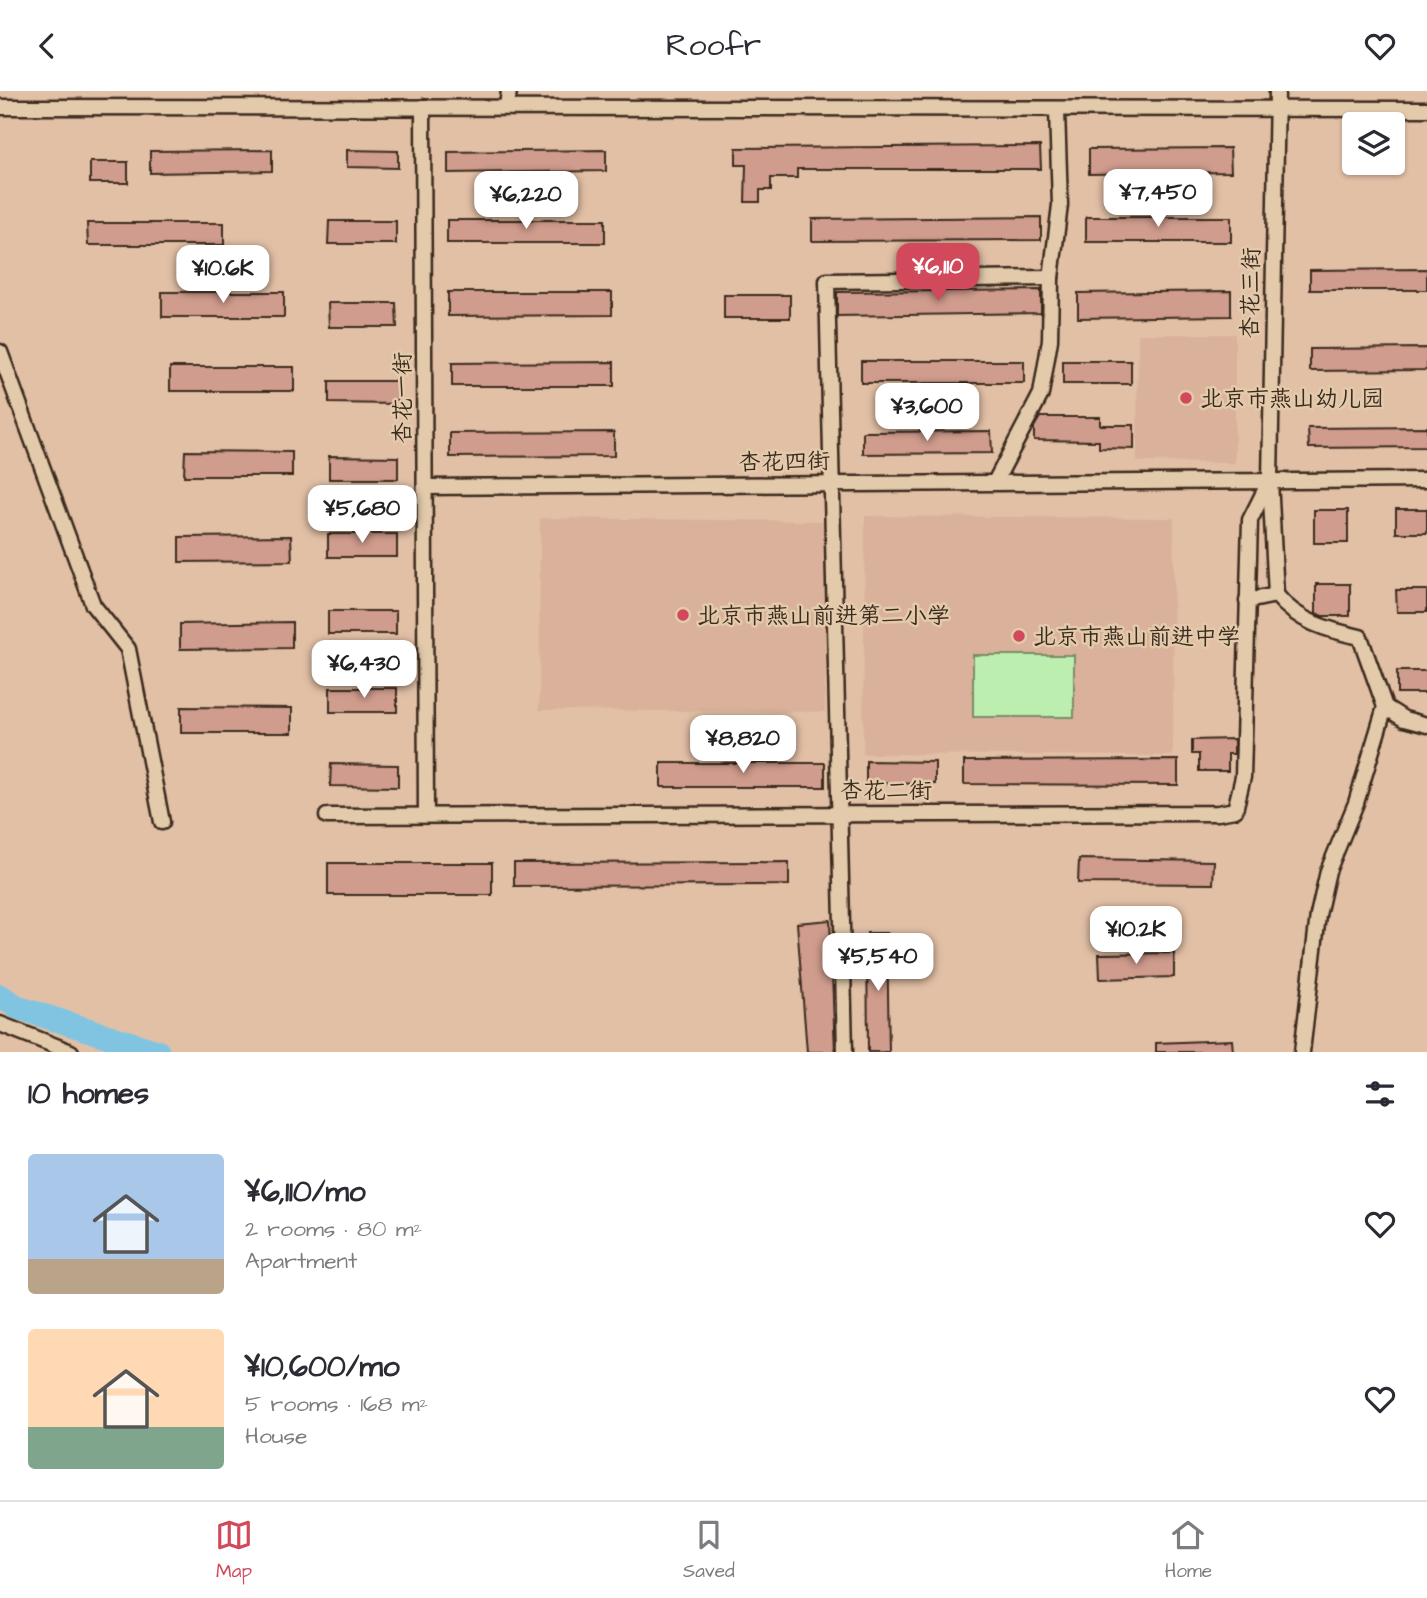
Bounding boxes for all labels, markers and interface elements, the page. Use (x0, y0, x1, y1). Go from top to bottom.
text: Roofr (666, 23, 761, 68)
icon: back (28, 27, 66, 65)
icon: heart (1361, 27, 1399, 65)
map controls (1342, 112, 1405, 175)
button: layers (1342, 112, 1405, 175)
pin: ¥7,450 (1101, 169, 1215, 229)
pin: ¥6,220 (469, 171, 583, 231)
text: ¥7,450 (1120, 176, 1196, 208)
text: ¥6,220 (490, 178, 562, 210)
pin: ¥6,110 (881, 243, 995, 303)
pin: ¥10.6K (166, 245, 280, 305)
street label: 杏花三街 (1234, 247, 1268, 339)
text: ¥6,110 (912, 250, 964, 282)
text: ¥10.6K (192, 252, 254, 284)
street label: 杏花一街 (387, 352, 419, 444)
pin: ¥3,600 (870, 383, 984, 443)
place label: 北京市燕山幼儿园 (1200, 383, 1384, 415)
text: ¥3,600 (891, 390, 963, 422)
marker: 北京市燕山幼儿园 (1178, 390, 1194, 406)
street label: 杏花四街 (738, 445, 830, 479)
pin: ¥5,680 (305, 485, 419, 545)
text: ¥5,680 (324, 492, 400, 524)
place label: 北京市燕山前进第二小学 (697, 600, 950, 632)
marker: 北京市燕山前进第二小学 (675, 607, 691, 623)
place label: 北京市燕山前进中学 (1033, 621, 1240, 653)
marker: 北京市燕山前进中学 (1011, 628, 1027, 644)
pin: ¥6,430 (307, 641, 421, 700)
text: ¥6,430 (328, 647, 400, 679)
pin: ¥8,820 (686, 715, 800, 775)
text: ¥8,820 (706, 722, 780, 754)
street label: 杏花二街 (840, 775, 932, 807)
pin: ¥10.2K (1079, 907, 1193, 966)
text: ¥10.2K (1106, 913, 1166, 945)
pin: ¥5,540 (821, 933, 935, 993)
text: ¥5,540 (838, 940, 918, 972)
text: 10 homes (28, 1073, 149, 1115)
icon: filters (1361, 1075, 1399, 1113)
text: ¥6,110/mo (245, 1171, 366, 1213)
icon: home (84, 1182, 168, 1266)
icon: heart (1361, 1205, 1399, 1243)
text: 2 rooms · 80 m² (245, 1213, 422, 1245)
text: Apartment (245, 1245, 357, 1277)
text: ¥10,600/mo (245, 1346, 400, 1388)
icon: home (84, 1357, 168, 1441)
icon: heart (1361, 1380, 1399, 1418)
text: 5 rooms · 168 m² (245, 1388, 428, 1420)
text: House (245, 1420, 308, 1452)
tab: Map (215, 1516, 253, 1585)
tab: Saved (683, 1516, 735, 1585)
tab: Home (1165, 1516, 1212, 1585)

